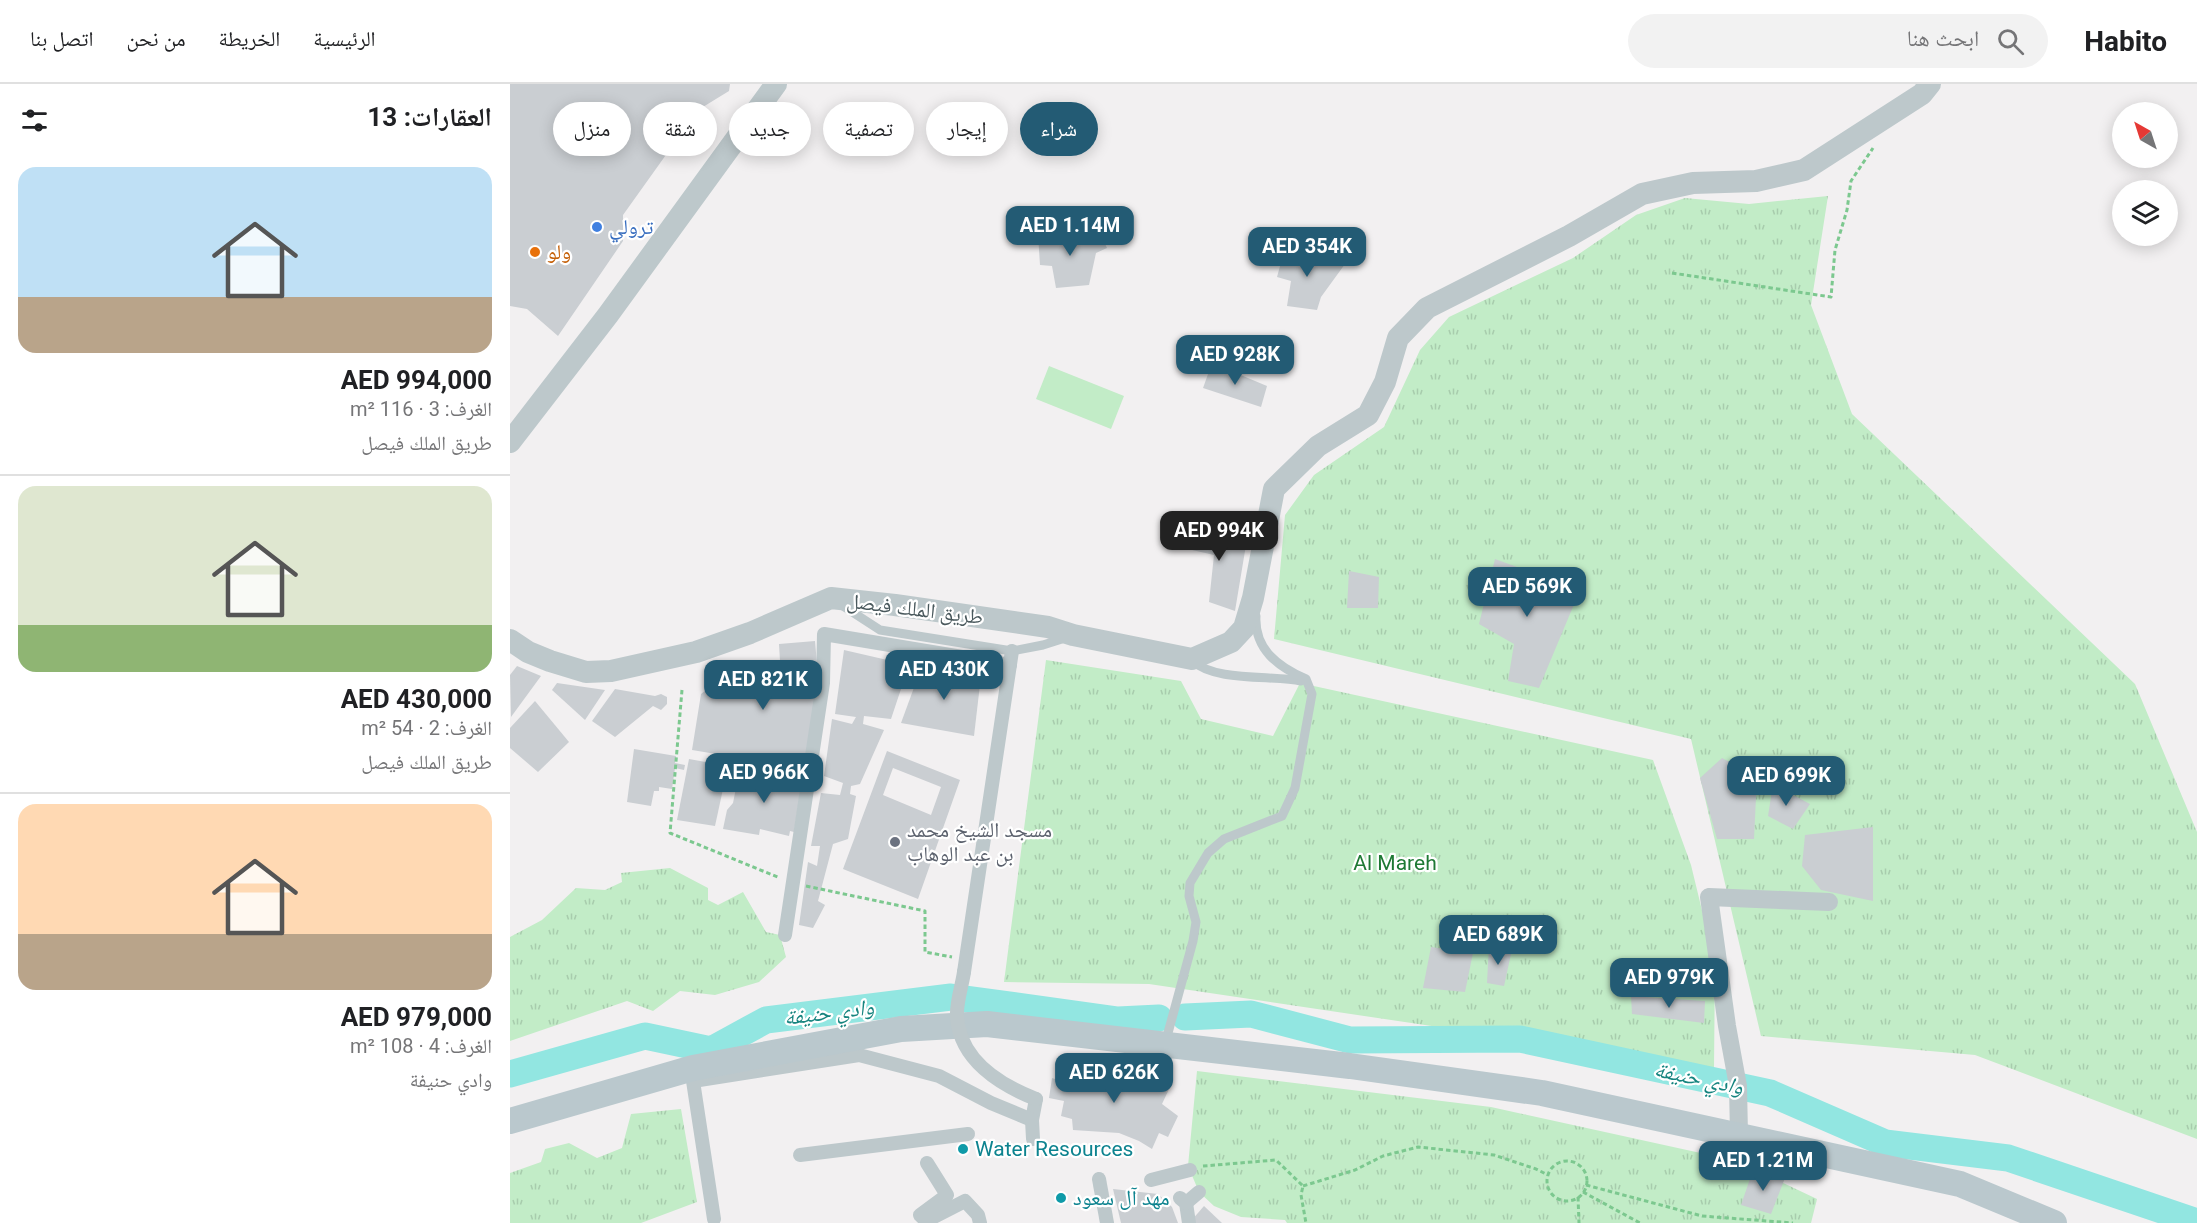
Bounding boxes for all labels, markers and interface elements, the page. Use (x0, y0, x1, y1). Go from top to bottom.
search box (1628, 14, 2048, 68)
icon: search (1994, 25, 2027, 58)
text: Habito (2084, 25, 2167, 58)
text: ابحث هنا (1907, 26, 1979, 51)
text: اتصل بنا (30, 27, 93, 51)
text: من نحن (126, 27, 186, 51)
text: الخريطة (219, 27, 280, 51)
text: الرئيسية (313, 27, 376, 51)
text: العقارات: 13 (367, 102, 492, 132)
chip: منزل (553, 102, 631, 156)
chip: شقة (643, 102, 717, 156)
chip: جديد (729, 102, 811, 156)
chip: تصفية (823, 102, 914, 156)
chip: إيجار (926, 102, 1008, 156)
chip: شراء (1020, 102, 1098, 156)
north arrow (2112, 102, 2178, 168)
map controls (2112, 102, 2178, 246)
icon: filters (18, 104, 51, 137)
button: layers (2112, 180, 2178, 246)
icon: home (201, 206, 309, 314)
pin: AED 1.14M (1001, 206, 1139, 257)
text: AED 1.14M (1020, 213, 1120, 237)
place label: ترولي (609, 215, 653, 243)
marker: ترولي (590, 220, 604, 234)
pin: AED 354K (1245, 227, 1369, 278)
text: AED 354K (1262, 234, 1352, 258)
place label: ولو (547, 240, 571, 264)
marker: ولو (528, 245, 542, 259)
pin: AED 928K (1173, 335, 1297, 386)
text: AED 928K (1190, 342, 1280, 366)
text: AED 994,000 (341, 365, 492, 395)
text: الغرف: 3 · 116 m² (350, 397, 492, 421)
text: طريق الملك فيصل (361, 431, 492, 455)
pin: AED 994K (1157, 511, 1281, 562)
text: AED 994K (1174, 518, 1264, 542)
icon: home (201, 525, 309, 633)
pin: AED 569K (1465, 567, 1589, 618)
text: AED 569K (1482, 574, 1572, 598)
street label: طريق الملك فيصل (845, 589, 985, 630)
pin: AED 430K (882, 650, 1006, 701)
text: AED 430K (899, 657, 989, 681)
pin: AED 821K (701, 660, 825, 711)
text: AED 821K (718, 667, 808, 691)
text: AED 430,000 (341, 684, 492, 714)
text: الغرف: 2 · 54 m² (361, 716, 492, 740)
text: طريق الملك فيصل (361, 750, 492, 774)
pin: AED 966K (702, 753, 826, 804)
pin: AED 699K (1724, 756, 1848, 807)
text: AED 966K (719, 760, 809, 784)
text: AED 699K (1741, 763, 1831, 787)
place label: مسجد الشيخ محمد بن عبد الوهاب (907, 818, 1052, 867)
marker: مسجد الشيخ محمد بن عبد الوهاب (888, 835, 902, 849)
icon: home (201, 843, 309, 951)
park label: Al Mareh (1353, 851, 1437, 875)
pin: AED 689K (1436, 915, 1560, 966)
text: AED 689K (1453, 922, 1543, 946)
pin: AED 979K (1607, 958, 1731, 1009)
text: AED 979K (1624, 965, 1714, 989)
water label: وادي حنيفة (783, 994, 876, 1034)
text: AED 979,000 (341, 1002, 492, 1032)
text: الغرف: 4 · 108 m² (350, 1034, 492, 1058)
pin: AED 626K (1052, 1053, 1176, 1104)
water label: وادي حنيفة (1651, 1056, 1746, 1104)
text: AED 626K (1069, 1060, 1159, 1084)
text: وادي حنيفة (410, 1068, 492, 1092)
place label: Water Resources (975, 1137, 1133, 1161)
pin: AED 1.21M (1694, 1141, 1832, 1192)
marker: Water Resources (956, 1142, 970, 1156)
text: AED 1.21M (1713, 1148, 1813, 1172)
place label: مهد آل سعود (1073, 1186, 1169, 1210)
marker: مهد آل سعود (1054, 1191, 1068, 1205)

